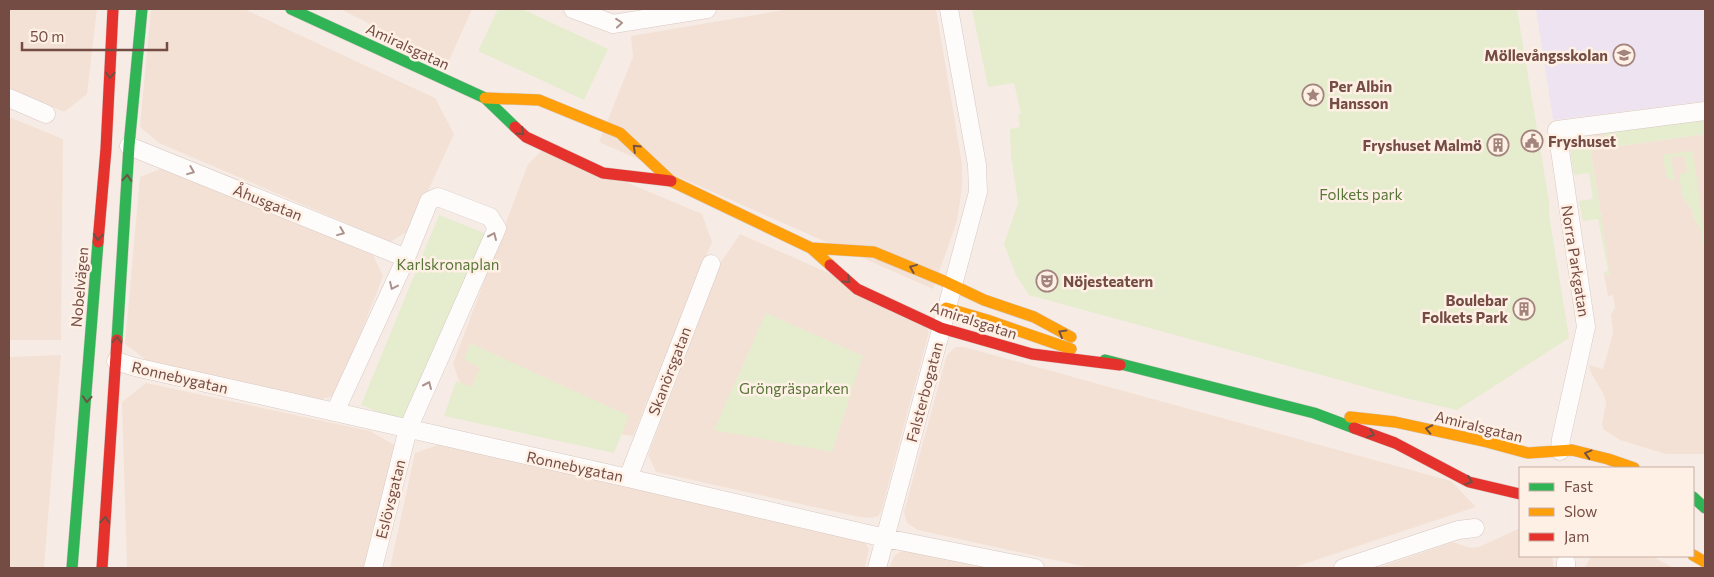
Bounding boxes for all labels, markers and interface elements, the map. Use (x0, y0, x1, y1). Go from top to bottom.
one-way arrow (616, 17, 624, 28)
street label: Amiralsgatan (363, 19, 453, 73)
scale bar (22, 20, 168, 52)
text: 50 m (30, 27, 64, 45)
school or university icon: Möllevångsskolan (1612, 43, 1636, 67)
place label: Möllevångsskolan (1484, 46, 1608, 64)
one-way arrow (104, 71, 115, 79)
place label: Per Albin Hansson (1329, 77, 1392, 112)
place icon: Per Albin Hansson (1301, 83, 1325, 107)
one-way arrow (515, 126, 524, 135)
public building icon: Fryshuset (1520, 129, 1544, 153)
place label: Fryshuset (1548, 132, 1616, 150)
building icon: Fryshuset Malmö (1486, 133, 1510, 157)
place label: Fryshuset Malmö (1363, 136, 1482, 154)
one-way arrow (632, 145, 641, 154)
one-way arrow (186, 165, 194, 175)
one-way arrow (122, 174, 133, 182)
street label: Åhusgatan (231, 179, 305, 224)
park label: Folkets park (1319, 185, 1403, 203)
street label: Norra Parkgatan (1558, 204, 1594, 318)
one-way arrow (336, 225, 345, 236)
one-way arrow (487, 232, 498, 241)
one-way arrow (93, 233, 104, 241)
street label: Nobelvägen (67, 246, 91, 328)
park label: Karlskronaplan (397, 255, 499, 273)
one-way arrow (909, 264, 918, 275)
theatre icon: Nöjesteatern (1035, 269, 1059, 293)
place label: Nöjesteatern (1063, 272, 1153, 290)
one-way arrow (842, 275, 851, 284)
one-way arrow (389, 281, 399, 290)
place label: Boulebar Folkets Park (1422, 291, 1508, 326)
building icon: Boulebar Folkets Park (1512, 297, 1536, 321)
street label: Amiralsgatan (928, 298, 1020, 342)
street label: Skanörsgatan (644, 324, 694, 418)
one-way arrow (1058, 329, 1067, 339)
one-way arrow (111, 336, 122, 344)
street label: Falsterbogatan (902, 340, 946, 444)
street label: Ronnebygatan (130, 357, 230, 397)
park label: Gröngräsparken (739, 379, 849, 397)
one-way arrow (421, 381, 432, 390)
one-way arrow (81, 395, 92, 403)
street label: Amiralsgatan (1433, 406, 1525, 446)
one-way arrow (1425, 424, 1434, 435)
one-way arrow (1366, 428, 1375, 438)
street label: Ronnebygatan (525, 447, 625, 485)
one-way arrow (1584, 449, 1592, 460)
street label: Eslövsgatan (371, 457, 409, 541)
legend (1519, 467, 1694, 557)
one-way arrow (1464, 475, 1473, 485)
text: Fast (1564, 477, 1593, 495)
text: Slow (1564, 502, 1597, 520)
one-way arrow (100, 515, 111, 523)
text: Jam (1564, 527, 1589, 545)

